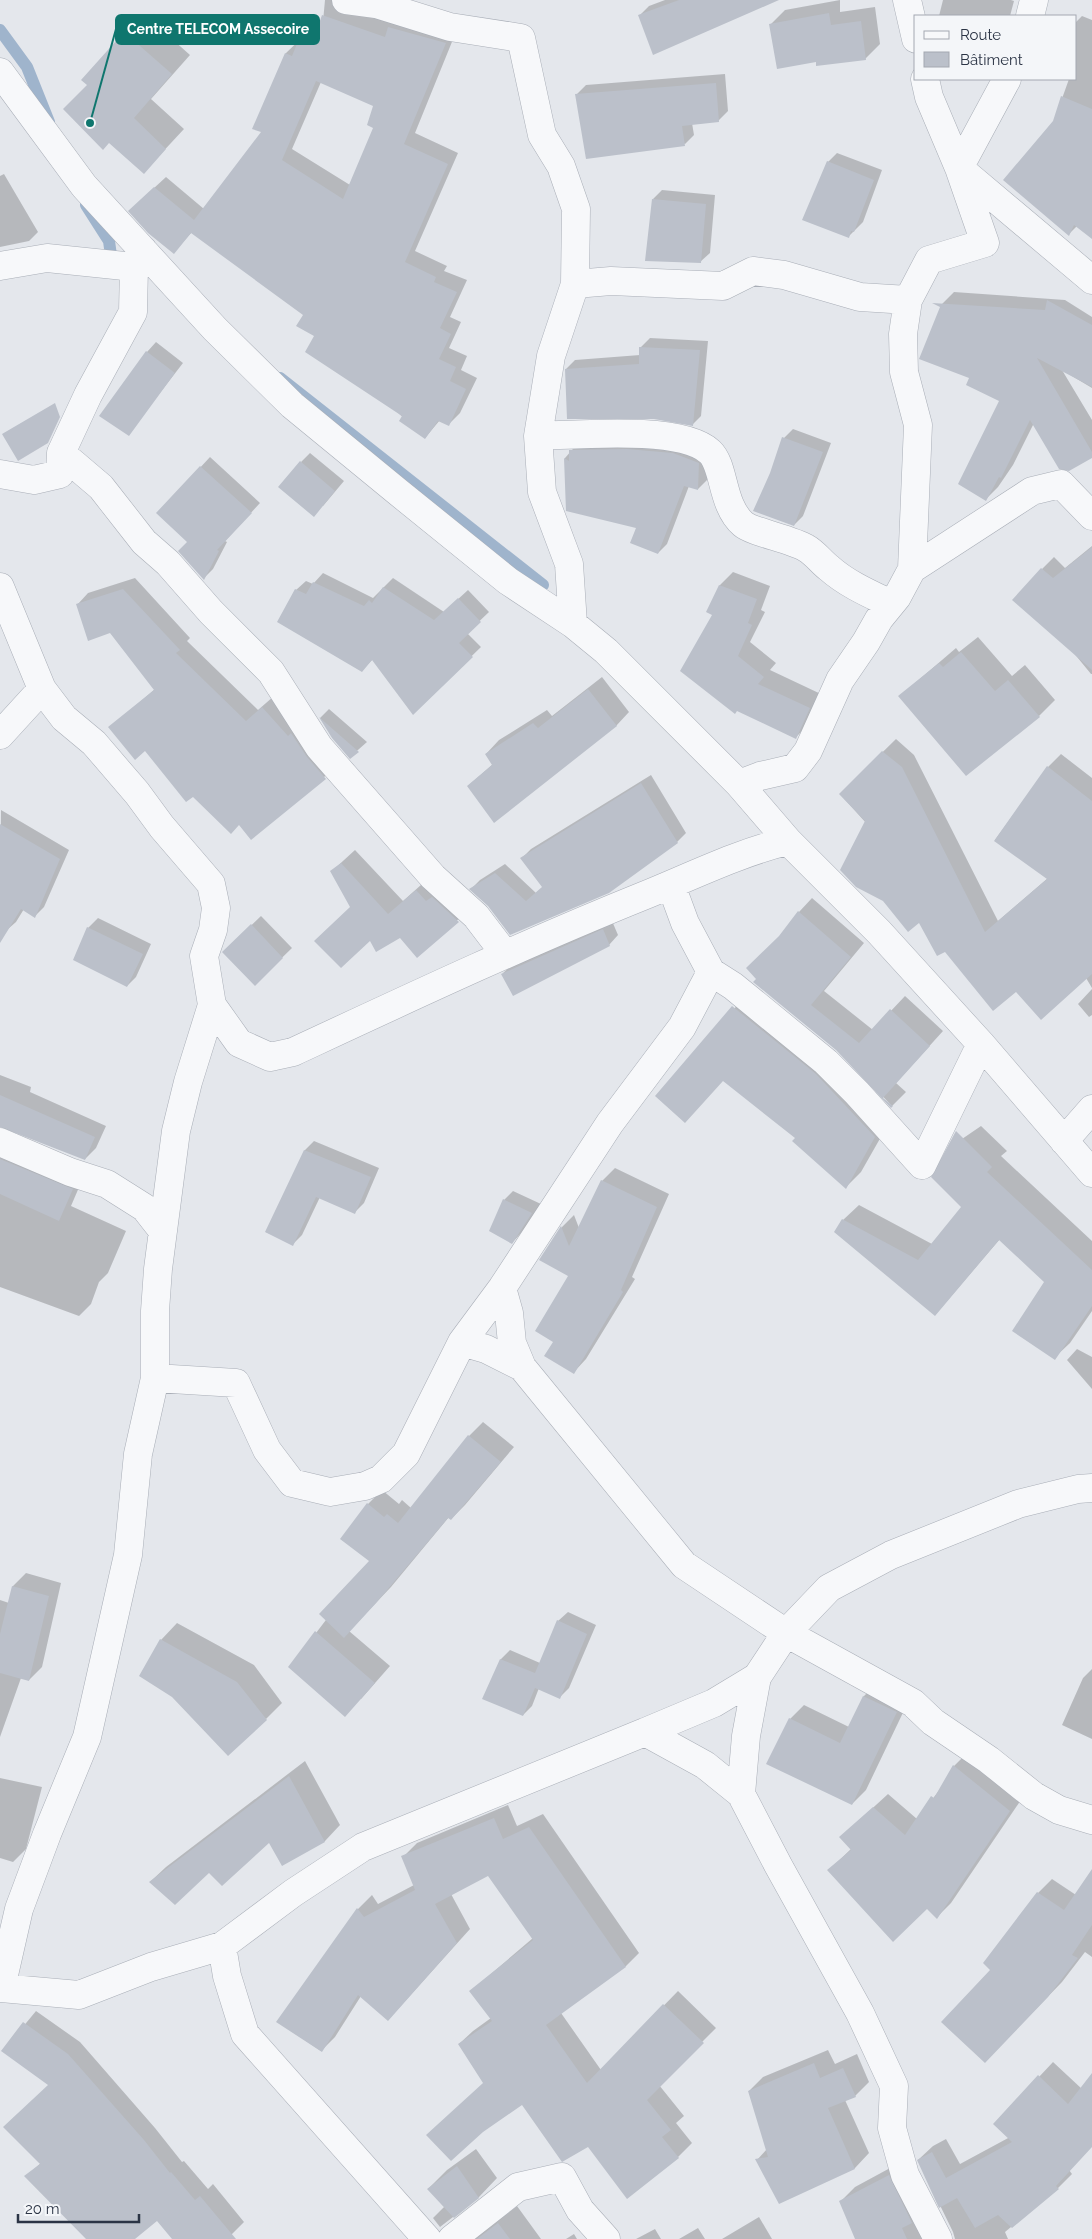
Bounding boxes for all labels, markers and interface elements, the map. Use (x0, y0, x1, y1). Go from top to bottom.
callout: Centre TELECOM Assecoire (116, 15, 319, 44)
legend (914, 15, 1077, 80)
text: Centre TELECOM Assecoire (127, 21, 310, 37)
text: Route (960, 26, 1001, 44)
text: Bâtiment (960, 51, 1023, 69)
scale bar (18, 2192, 139, 2224)
text: 20 m (25, 2200, 60, 2218)

